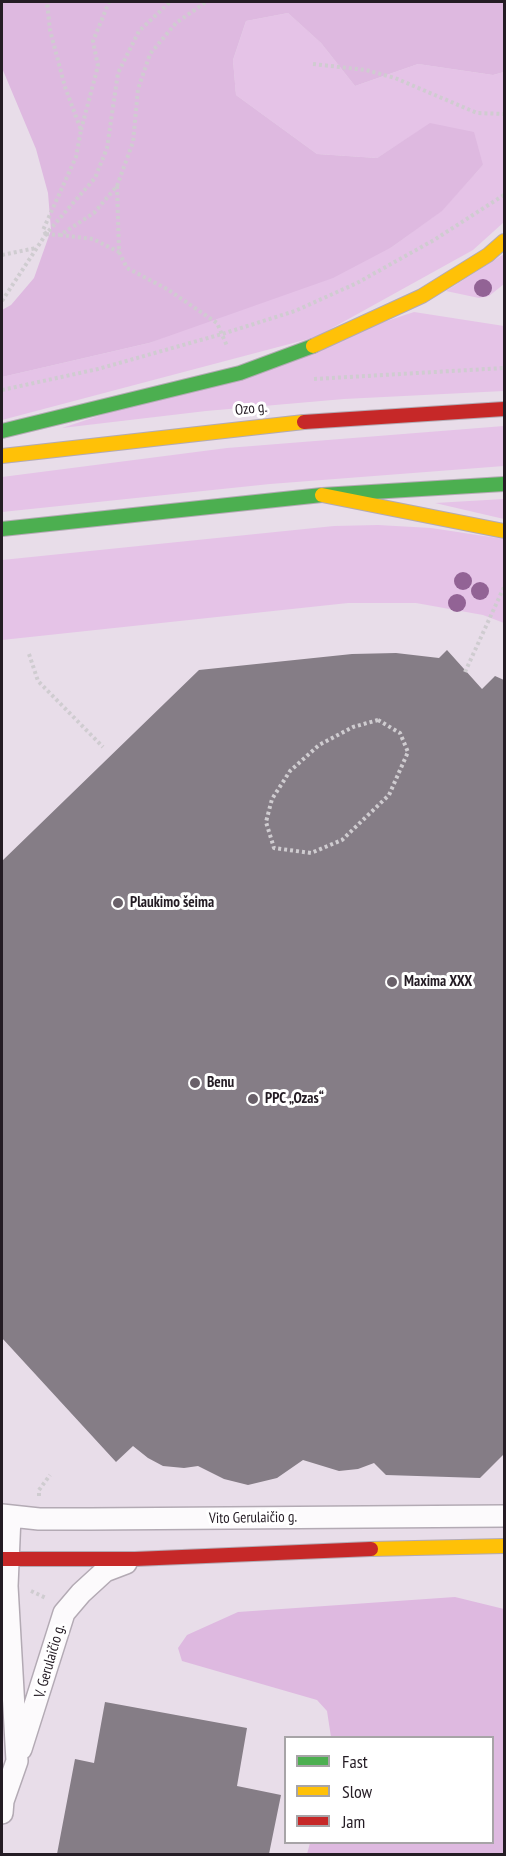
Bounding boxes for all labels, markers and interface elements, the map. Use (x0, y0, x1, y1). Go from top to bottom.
street label: Ozo g. (234, 398, 268, 420)
place label: Plaukimo šeima (130, 894, 214, 912)
marker: Plaukimo šeima (111, 896, 125, 910)
place label: Maxima XXX (404, 973, 472, 991)
marker: Maxima XXX (385, 975, 399, 989)
place label: Benu (207, 1074, 234, 1092)
marker: Benu (188, 1076, 202, 1090)
place label: PPC „Ozas“ (265, 1090, 324, 1108)
marker: PPC „Ozas“ (246, 1092, 260, 1106)
street label: Vito Gerulaičio g. (209, 1508, 297, 1528)
street label: V. Gerulaičio g. (31, 1622, 69, 1700)
legend (284, 1736, 494, 1844)
text: Fast (342, 1750, 368, 1773)
text: Slow (342, 1780, 372, 1803)
text: Jam (342, 1810, 365, 1833)

